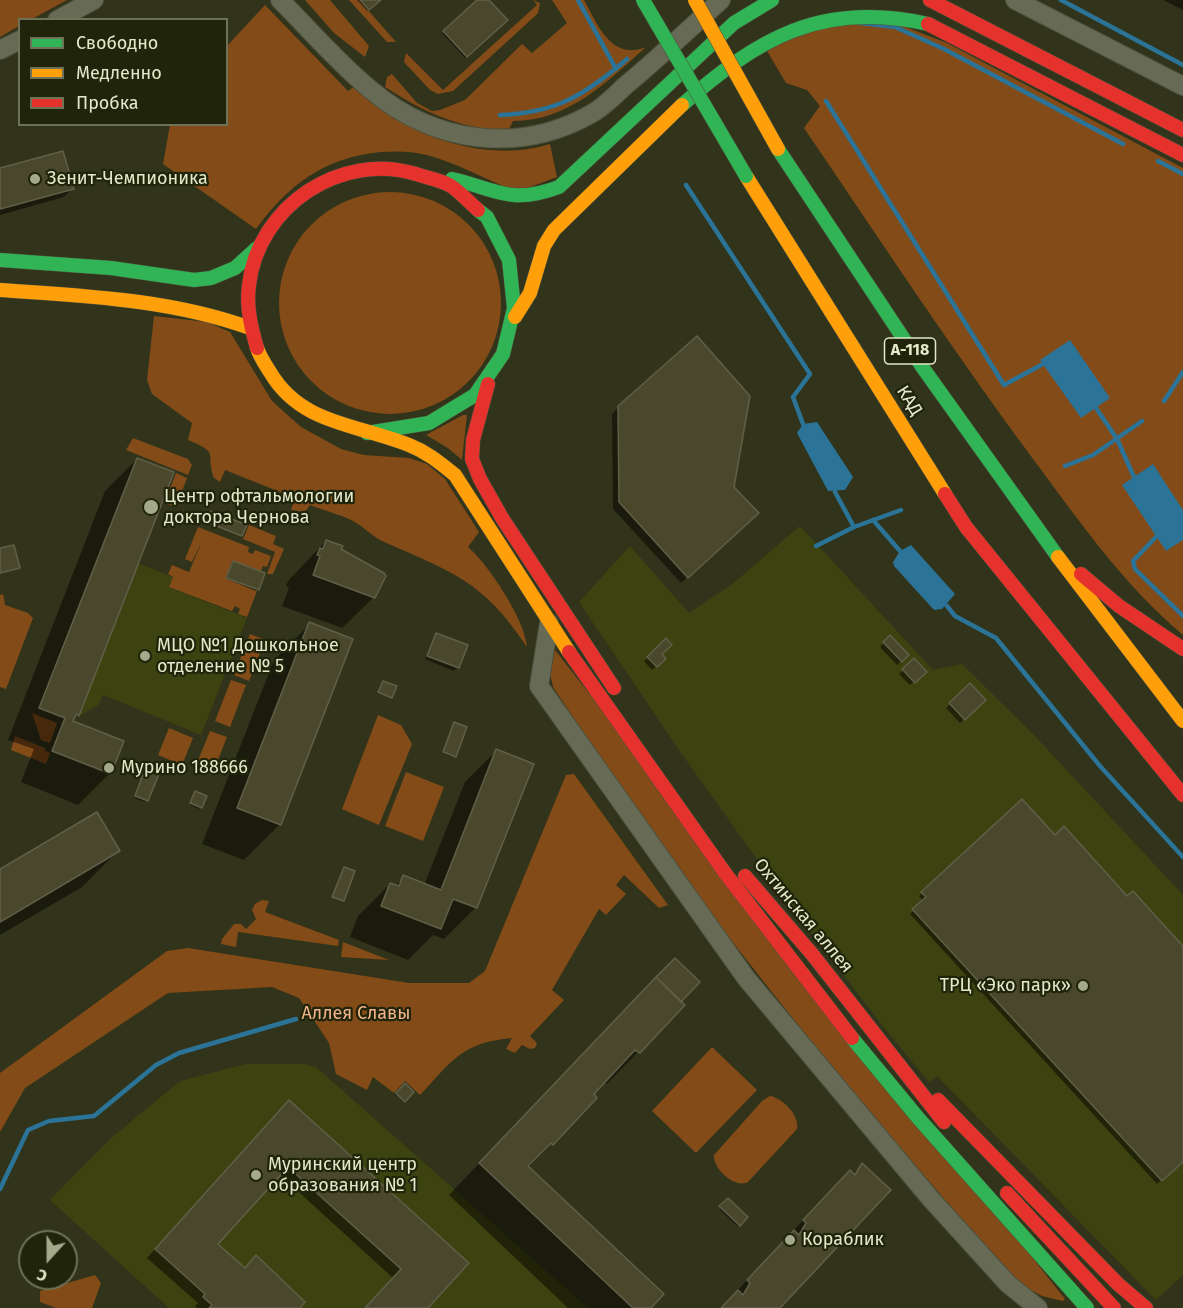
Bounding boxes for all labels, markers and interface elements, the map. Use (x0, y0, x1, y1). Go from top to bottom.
legend (18, 18, 228, 126)
text: Свободно (76, 32, 158, 54)
text: Медленно (76, 62, 162, 84)
text: Пробка (76, 92, 139, 114)
place label: Зенит-Чемпионика (47, 168, 208, 190)
marker: Зенит-Чемпионика (28, 172, 42, 186)
road number: А-118 (884, 338, 936, 364)
street label: КАД (891, 382, 927, 420)
place label: Центр офтальмологии доктора Чернова (164, 486, 354, 528)
marker: Центр офтальмологии доктора Чернова (142, 498, 160, 516)
place label: МЦО №1 Дошкольное отделение № 5 (157, 635, 339, 678)
marker: МЦО №1 Дошкольное отделение № 5 (138, 649, 152, 663)
place label: Мурино 188666 (121, 757, 248, 779)
marker: Мурино 188666 (102, 761, 116, 775)
street label: Охтинская аллея (749, 854, 857, 978)
place label: ТРЦ «Эко парк» (940, 975, 1071, 997)
marker: ТРЦ «Эко парк» (1076, 979, 1090, 993)
park label: Аллея Славы (302, 1003, 410, 1025)
place label: Муринский центр образования № 1 (268, 1154, 417, 1196)
marker: Муринский центр образования № 1 (249, 1168, 263, 1182)
place label: Кораблик (802, 1229, 884, 1251)
north arrow (18, 1230, 78, 1290)
marker: Кораблик (783, 1233, 797, 1247)
text: С (34, 1265, 50, 1286)

